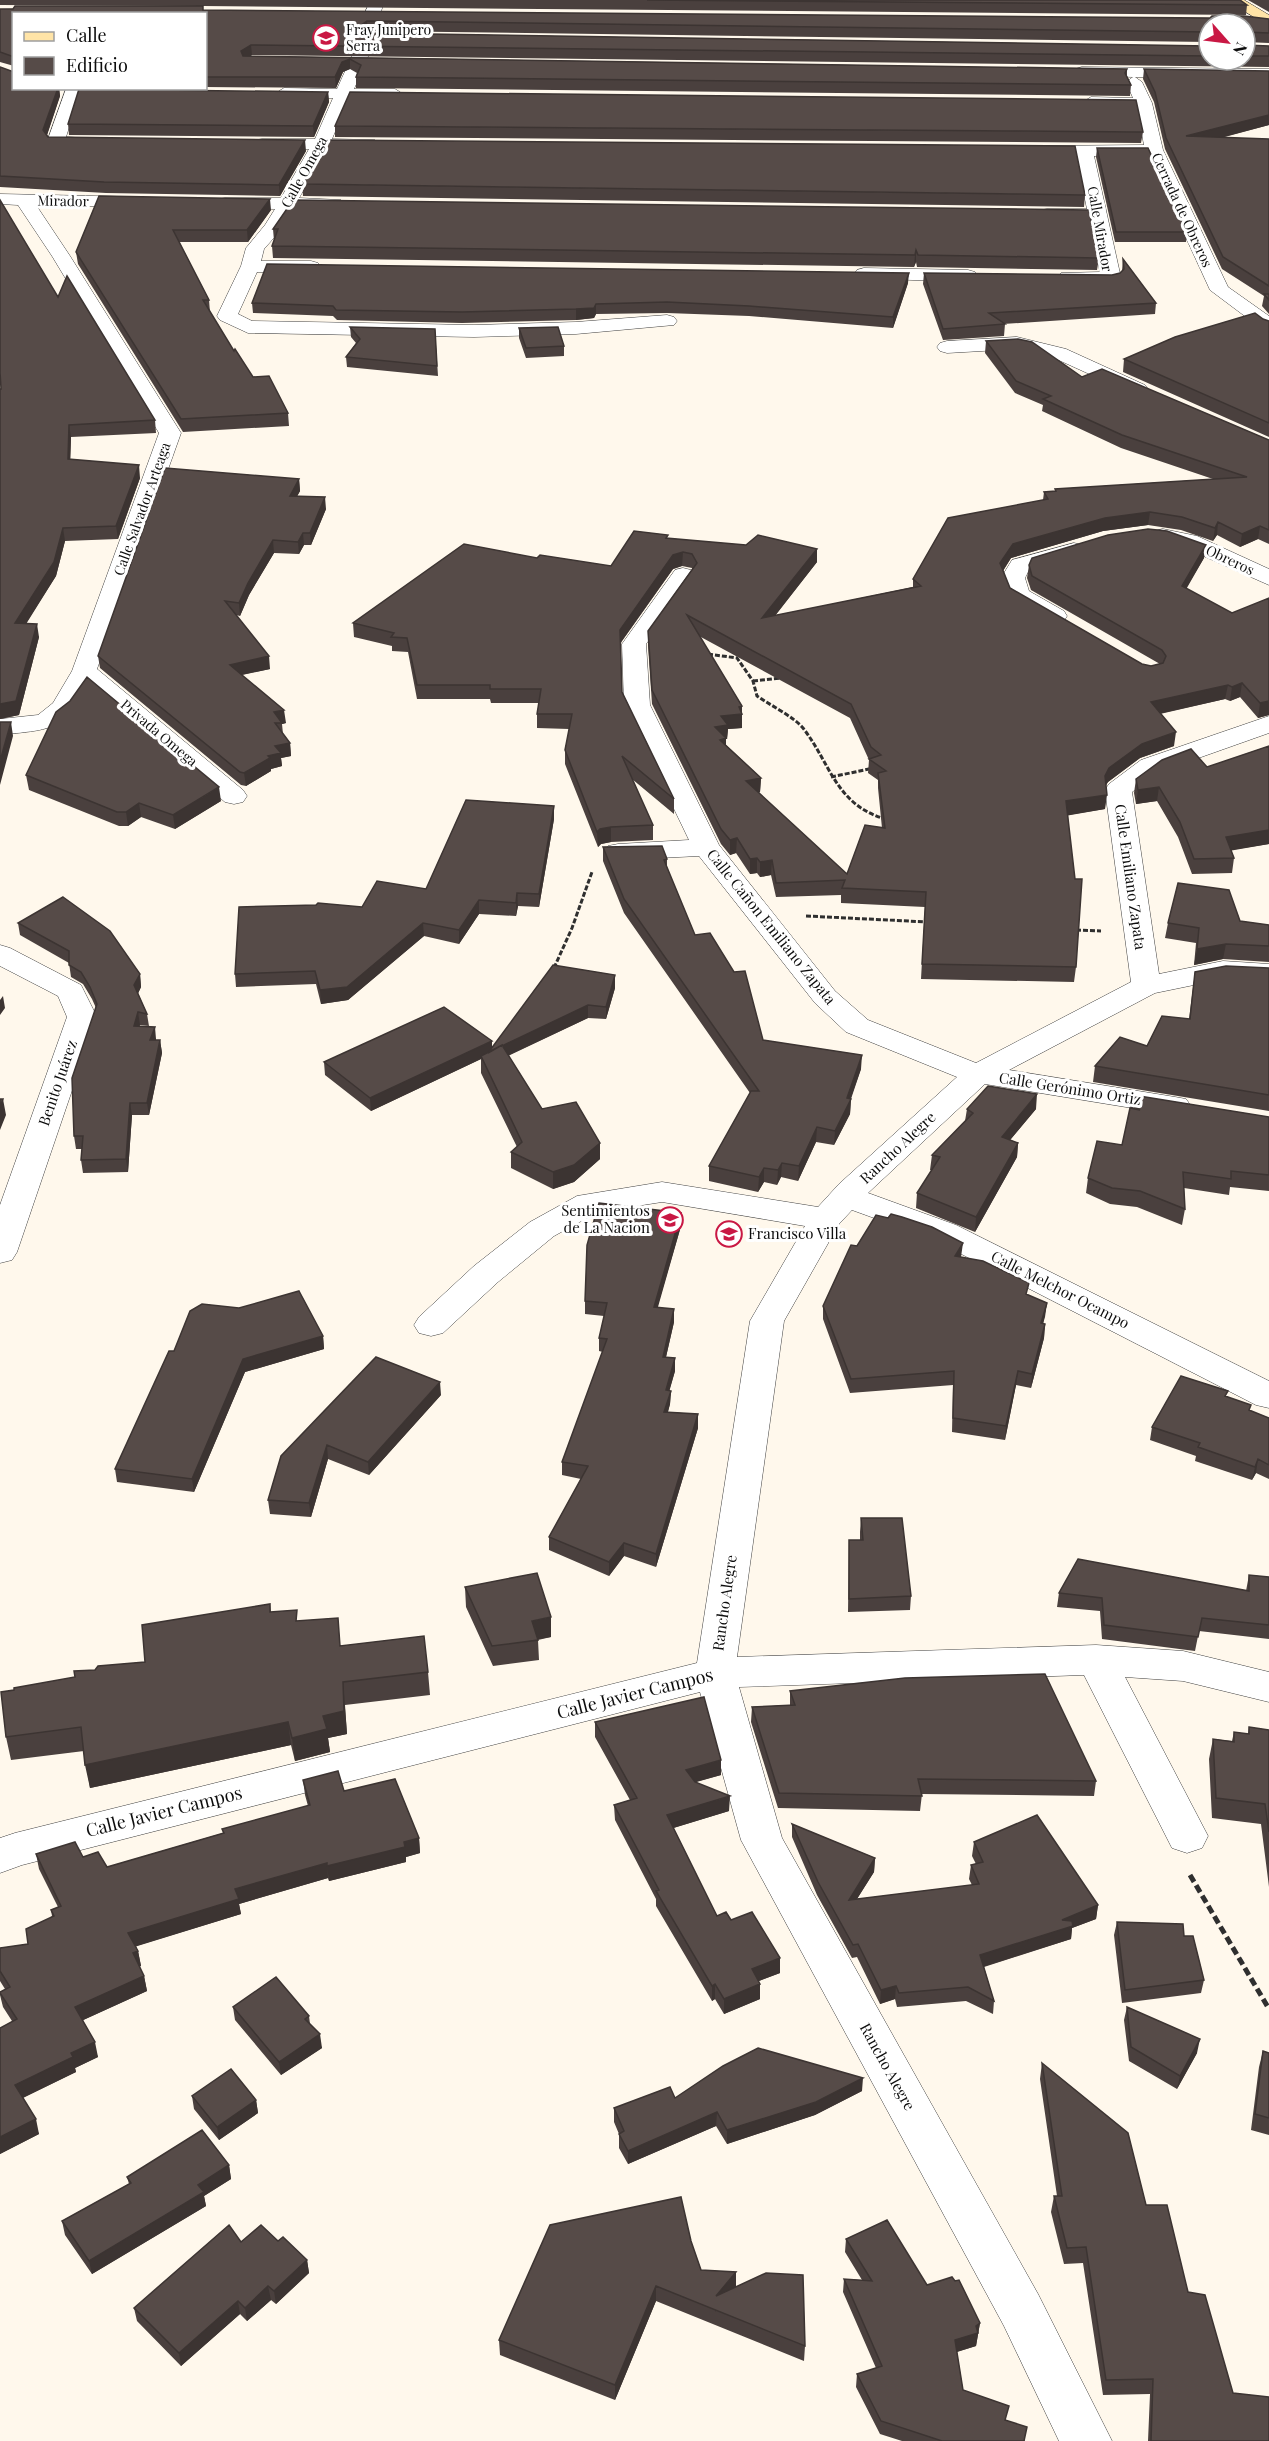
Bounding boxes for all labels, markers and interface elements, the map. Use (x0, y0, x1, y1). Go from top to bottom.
legend (12, 12, 207, 90)
north arrow (1197, 12, 1257, 72)
place label: Fray Junipero Serra (346, 20, 431, 55)
text: Calle (66, 23, 107, 47)
school or university icon: Fray Junipero Serra (311, 23, 341, 53)
text: N (1228, 39, 1253, 60)
text: Edificio (66, 53, 128, 77)
street label: Calle Omega (276, 133, 331, 211)
street label: Cerrada de Obreros (1148, 149, 1217, 270)
street label: Calle Mirador (1084, 185, 1117, 274)
street label: Mirador (37, 191, 90, 210)
street label: Calle Salvador Arteaga (109, 440, 174, 578)
street label: Obreros (1203, 540, 1257, 579)
street label: Privada Omega (117, 695, 202, 770)
street label: Calle Emiliano Zapata (1111, 803, 1151, 951)
street label: Calle Cañon Emiliano Zapata (703, 845, 841, 1009)
street label: Benito Juárez (33, 1037, 81, 1128)
street label: Calle Gerónimo Ortiz (998, 1067, 1143, 1109)
street label: Rancho Alegre (855, 1107, 940, 1188)
place label: Sentimientos de La Nacion (561, 1200, 650, 1237)
school or university icon: Sentimientos de La Nacion (655, 1205, 685, 1235)
school or university icon: Francisco Villa (714, 1219, 744, 1249)
place label: Francisco Villa (748, 1223, 847, 1243)
street label: Calle Melchor Ocampo (988, 1246, 1133, 1333)
street label: Rancho Alegre (707, 1554, 741, 1652)
street label: Calle Javier Campos (554, 1662, 715, 1724)
street label: Calle Javier Campos (83, 1780, 244, 1842)
street label: Rancho Alegre (856, 2019, 920, 2114)

